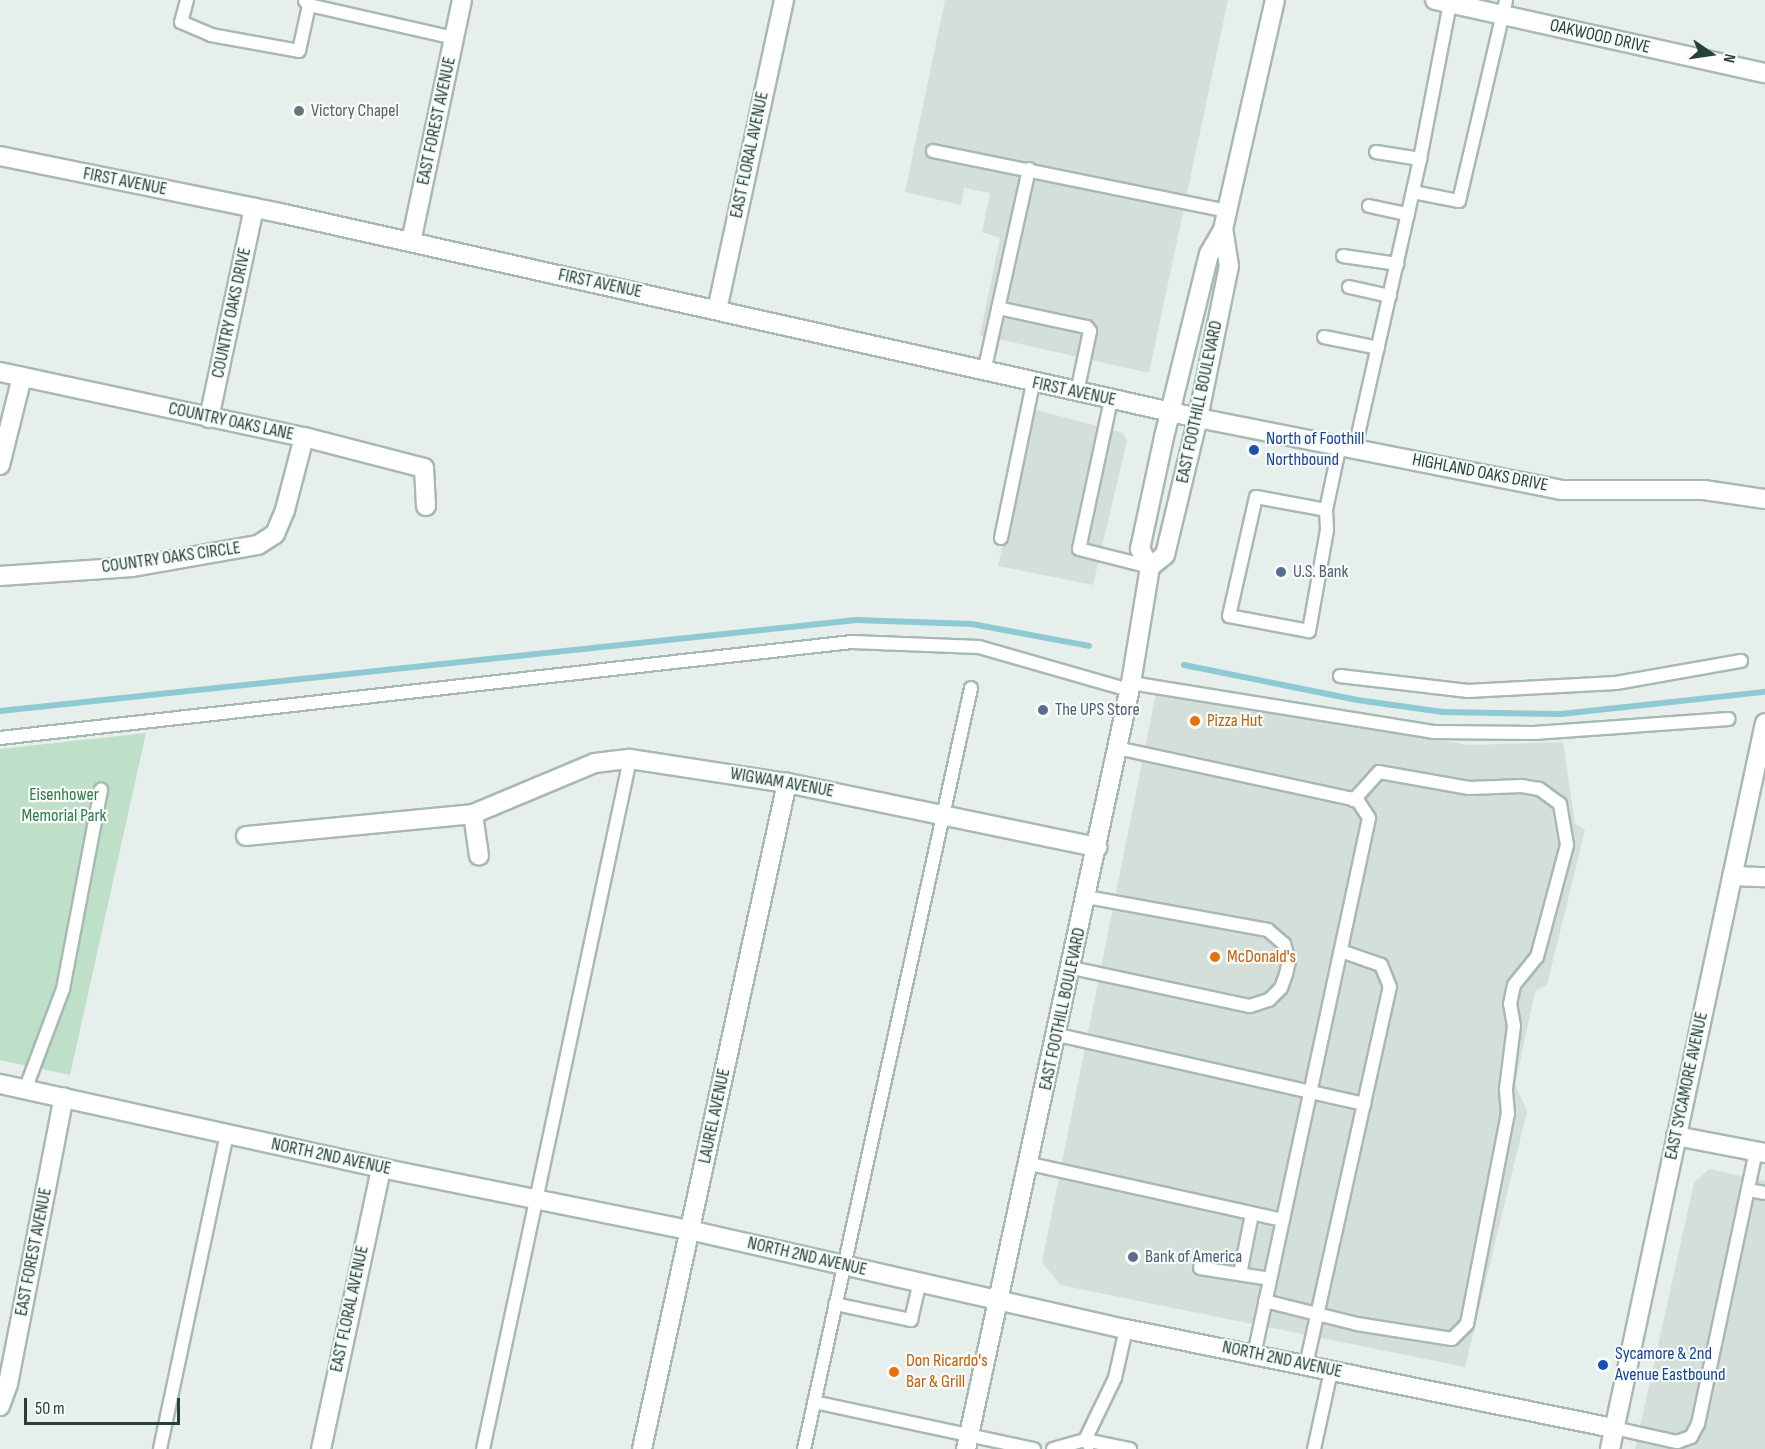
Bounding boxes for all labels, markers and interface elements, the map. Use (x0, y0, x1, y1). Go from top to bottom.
street label: OAKWOOD DRIVE (1548, 15, 1652, 59)
north arrow (1681, 24, 1741, 84)
text: N (1719, 52, 1739, 64)
street label: EAST FOREST AVENUE (413, 55, 461, 187)
street label: EAST FLORAL AVENUE (726, 90, 774, 220)
place label: Victory Chapel (311, 100, 399, 122)
marker: Victory Chapel (292, 104, 306, 118)
street label: FIRST AVENUE (81, 163, 169, 201)
street label: COUNTRY OAKS DRIVE (208, 246, 256, 380)
street label: FIRST AVENUE (556, 265, 644, 303)
street label: EAST FOOTHILL BOULEVARD (1172, 319, 1228, 485)
street label: FIRST AVENUE (1030, 373, 1118, 411)
street label: COUNTRY OAKS LANE (166, 398, 296, 446)
place label: North of Foothill Northbound (1266, 429, 1364, 472)
marker: North of Foothill Northbound (1247, 443, 1261, 457)
street label: HIGHLAND OAKS DRIVE (1410, 449, 1550, 497)
street label: COUNTRY OAKS CIRCLE (100, 538, 242, 578)
place label: U.S. Bank (1293, 561, 1348, 583)
marker: U.S. Bank (1274, 565, 1288, 579)
place label: The UPS Store (1055, 699, 1140, 721)
marker: The UPS Store (1036, 703, 1050, 717)
place label: Pizza Hut (1207, 710, 1263, 732)
marker: Pizza Hut (1188, 714, 1202, 728)
street label: WIGWAM AVENUE (728, 763, 836, 803)
park label: Eisenhower Memorial Park (22, 785, 106, 828)
street label: EAST FOOTHILL BOULEVARD (1035, 926, 1091, 1092)
place label: McDonald's (1227, 946, 1296, 968)
marker: McDonald's (1208, 950, 1222, 964)
street label: EAST SYCAMORE AVENUE (1661, 1010, 1713, 1162)
street label: LAUREL AVENUE (694, 1066, 736, 1166)
street label: NORTH 2ND AVENUE (269, 1134, 393, 1180)
street label: EAST FOREST AVENUE (11, 1186, 57, 1318)
street label: NORTH 2ND AVENUE (745, 1233, 869, 1281)
street label: EAST FLORAL AVENUE (326, 1244, 374, 1374)
place label: Bank of America (1145, 1246, 1242, 1268)
marker: Bank of America (1126, 1250, 1140, 1264)
street label: NORTH 2ND AVENUE (1220, 1337, 1344, 1383)
place label: Sycamore & 2nd Avenue Eastbound (1615, 1344, 1726, 1386)
place label: Don Ricardo's Bar & Grill (906, 1351, 988, 1394)
marker: Sycamore & 2nd Avenue Eastbound (1596, 1358, 1610, 1372)
marker: Don Ricardo's Bar & Grill (887, 1365, 901, 1379)
scale bar (27, 1386, 183, 1424)
text: 50 m (35, 1398, 65, 1419)

